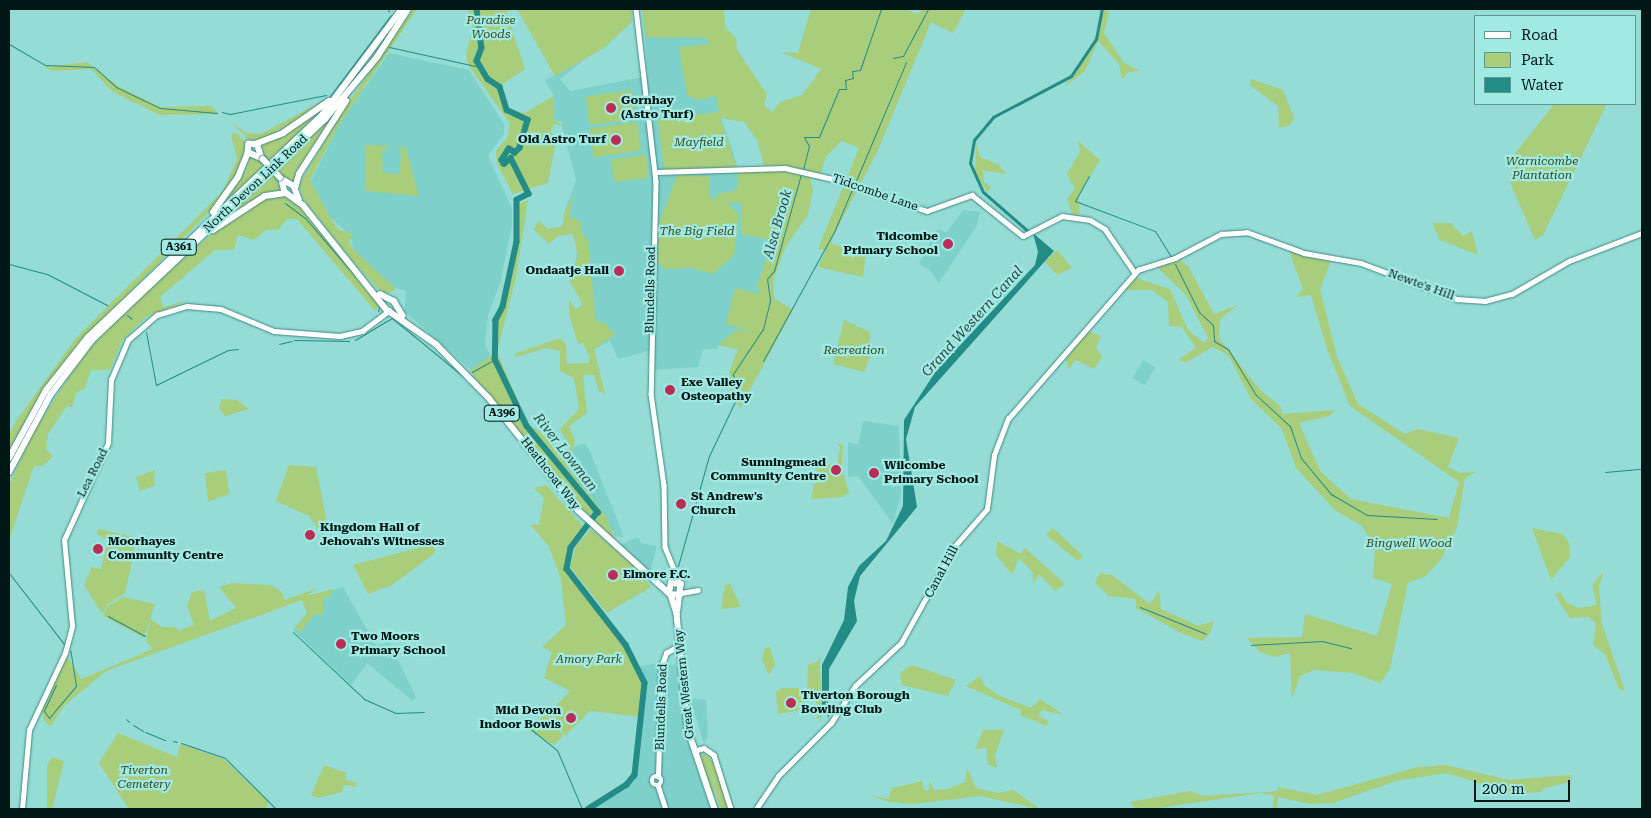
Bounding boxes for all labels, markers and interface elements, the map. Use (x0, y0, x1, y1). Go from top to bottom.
park label: Paradise Woods (466, 14, 516, 42)
legend (1474, 15, 1636, 105)
text: Road (1521, 26, 1558, 44)
text: Park (1521, 51, 1554, 69)
text: Water (1521, 76, 1563, 94)
place label: Gornhay (Astro Turf) (621, 94, 694, 122)
marker: Gornhay (Astro Turf) (605, 102, 617, 114)
street label: North Devon Link Road (201, 132, 311, 236)
place label: Old Astro Turf (518, 133, 606, 147)
marker: Old Astro Turf (610, 134, 622, 146)
park label: Mayfield (674, 136, 724, 150)
park label: Warnicombe Plantation (1506, 155, 1578, 183)
street label: Tidcombe Lane (830, 172, 920, 214)
water label: Alsa Brook (759, 188, 795, 260)
park label: The Big Field (659, 225, 735, 239)
place label: Tidcombe Primary School (843, 230, 938, 258)
road number: A361 (160, 238, 198, 256)
marker: Tidcombe Primary School (942, 238, 954, 250)
street label: Blundells Road (643, 247, 659, 333)
water label: Grand Western Canal (918, 262, 1026, 380)
place label: Ondaatje Hall (526, 264, 609, 278)
marker: Ondaatje Hall (613, 265, 625, 277)
street label: Newte's Hill (1386, 266, 1456, 304)
park label: Recreation (823, 344, 885, 358)
place label: Exe Valley Osteopathy (681, 376, 751, 404)
marker: Exe Valley Osteopathy (663, 383, 677, 397)
road number: A396 (483, 404, 521, 422)
water label: River Lowman (530, 410, 602, 494)
street label: Heathcoat Way (517, 435, 583, 513)
street label: Lea Road (75, 446, 111, 500)
place label: Sunningmead Community Centre (710, 456, 826, 484)
place label: Wilcombe Primary School (884, 459, 979, 487)
marker: Sunningmead Community Centre (830, 464, 842, 476)
marker: Wilcombe Primary School (868, 467, 880, 479)
place label: St Andrew's Church (691, 490, 763, 518)
marker: St Andrew's Church (675, 498, 687, 510)
place label: Kingdom Hall of Jehovah's Witnesses (320, 521, 445, 549)
marker: Kingdom Hall of Jehovah's Witnesses (304, 529, 316, 541)
place label: Moorhayes Community Centre (108, 535, 224, 563)
park label: Bingwell Wood (1366, 537, 1452, 551)
marker: Moorhayes Community Centre (92, 543, 104, 555)
street label: Canal Hill (922, 543, 962, 601)
place label: Elmore F.C. (623, 568, 690, 582)
marker: Elmore F.C. (607, 569, 619, 581)
street label: Great Western Way (672, 628, 698, 740)
place label: Two Moors Primary School (351, 630, 446, 658)
marker: Two Moors Primary School (335, 638, 347, 650)
park label: Amory Park (556, 653, 622, 667)
street label: Blundells Road (653, 663, 671, 751)
place label: Tiverton Borough Bowling Club (801, 689, 910, 717)
marker: Tiverton Borough Bowling Club (785, 697, 797, 709)
place label: Mid Devon Indoor Bowls (479, 704, 561, 732)
marker: Mid Devon Indoor Bowls (565, 712, 577, 724)
park label: Tiverton Cemetery (117, 764, 171, 792)
scale bar (1476, 770, 1572, 802)
text: 200 m (1482, 780, 1525, 798)

